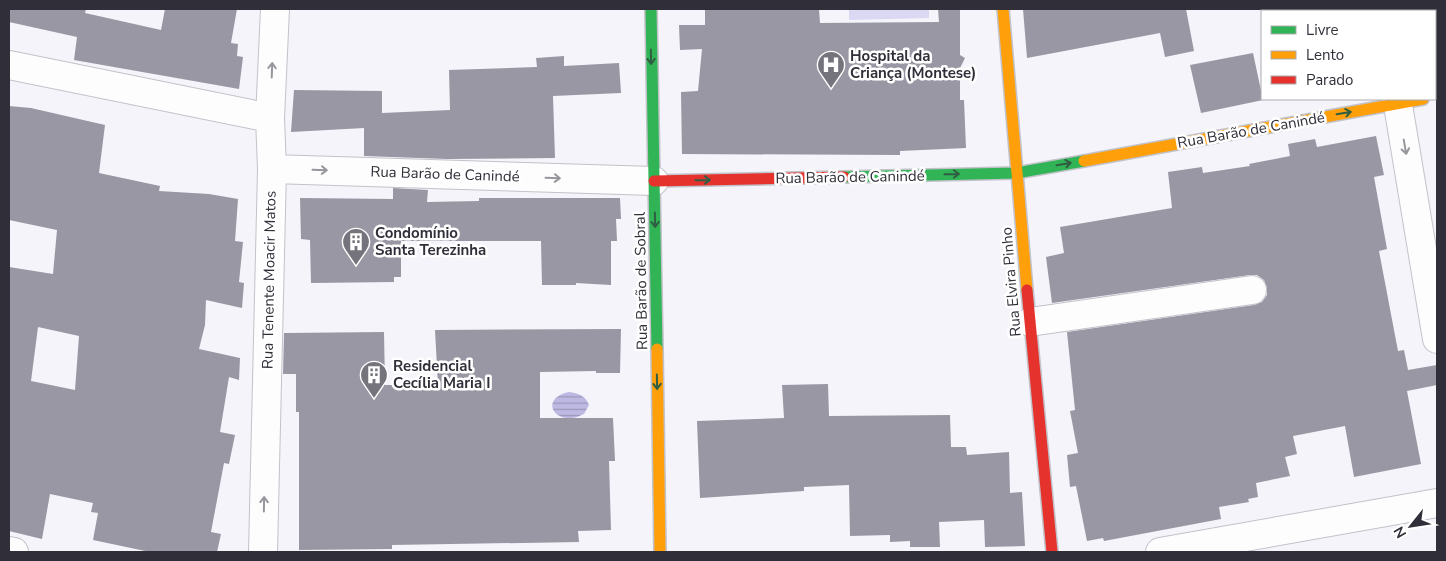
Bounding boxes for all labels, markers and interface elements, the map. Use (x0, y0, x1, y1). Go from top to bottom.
legend (1261, 10, 1436, 100)
text: Livre (1306, 20, 1339, 40)
text: Lento (1306, 45, 1344, 65)
place label: Hospital da Criança (Montese) (850, 46, 976, 83)
one-way arrow (647, 49, 656, 65)
hospital icon: Hospital da Criança (Montese) (816, 50, 846, 89)
one-way arrow (268, 62, 277, 78)
text: Parado (1306, 70, 1353, 90)
street label: Rua Barão de Canindé (1176, 107, 1326, 153)
one-way arrow (1336, 108, 1352, 118)
one-way arrow (1400, 138, 1410, 154)
one-way arrow (1055, 159, 1071, 169)
street label: Rua Barão de Canindé (370, 161, 520, 187)
one-way arrow (312, 166, 328, 175)
street label: Rua Barão de Canindé (775, 166, 925, 188)
one-way arrow (944, 170, 960, 179)
one-way arrow (544, 173, 560, 182)
one-way arrow (694, 175, 710, 185)
street label: Rua Tenente Moacir Matos (257, 191, 281, 369)
street label: Rua Barão de Sobral (630, 211, 652, 350)
one-way arrow (650, 212, 659, 228)
place label: Condomínio Santa Terezinha (375, 223, 486, 260)
street label: Rua Elvira Pinho (996, 226, 1026, 338)
building icon: Condomínio Santa Terezinha (341, 227, 371, 266)
place label: Residencial Cecília Maria I (393, 356, 490, 393)
building icon: Residencial Cecília Maria I (359, 360, 389, 399)
one-way arrow (653, 374, 662, 390)
one-way arrow (259, 496, 269, 512)
north arrow (1386, 501, 1436, 551)
text: N (1389, 523, 1411, 542)

